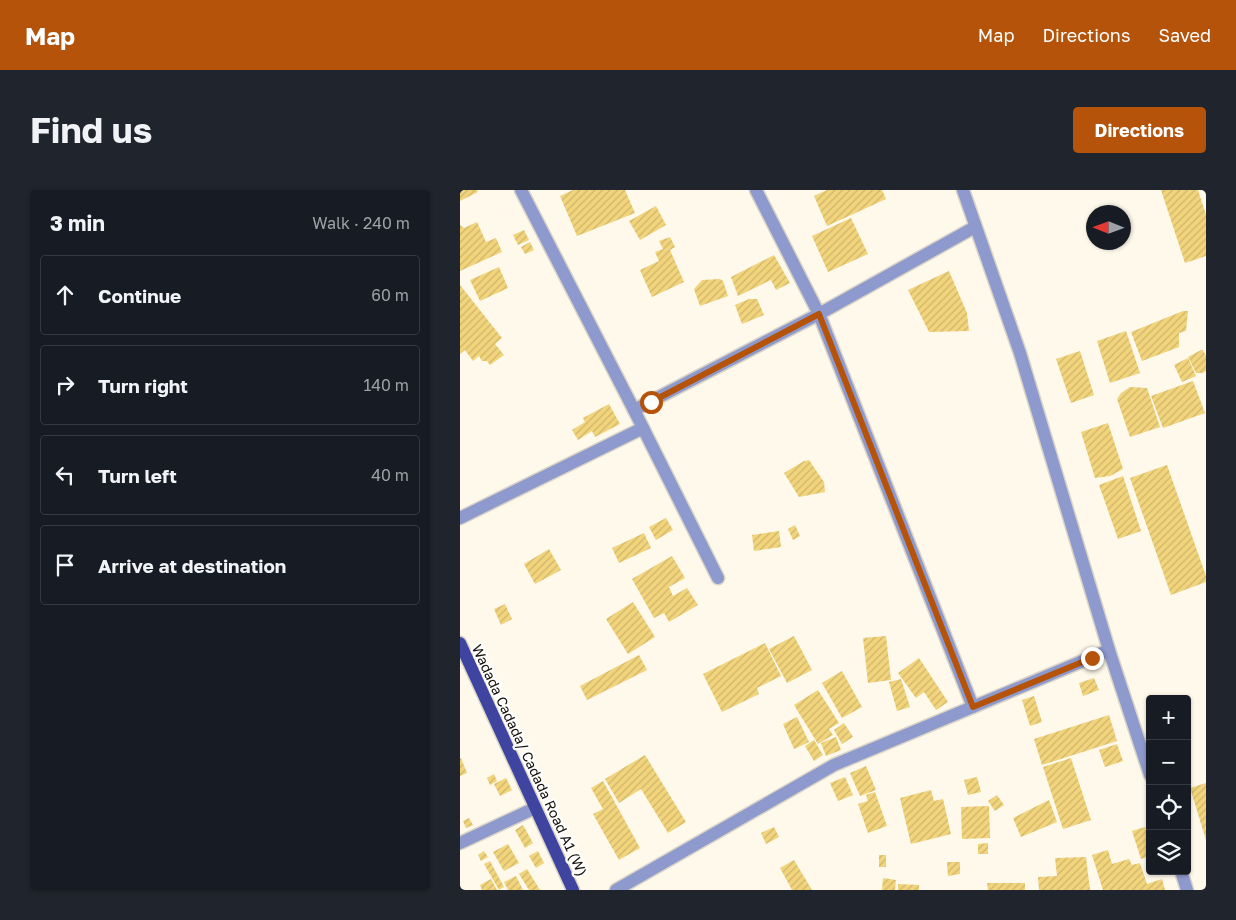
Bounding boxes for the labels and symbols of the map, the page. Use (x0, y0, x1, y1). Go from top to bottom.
north arrow (1086, 205, 1131, 250)
route start (640, 391, 663, 414)
street label: Wadada Cadada/ Cadada Road A1 (W) (469, 642, 591, 878)
route end (1081, 647, 1104, 670)

